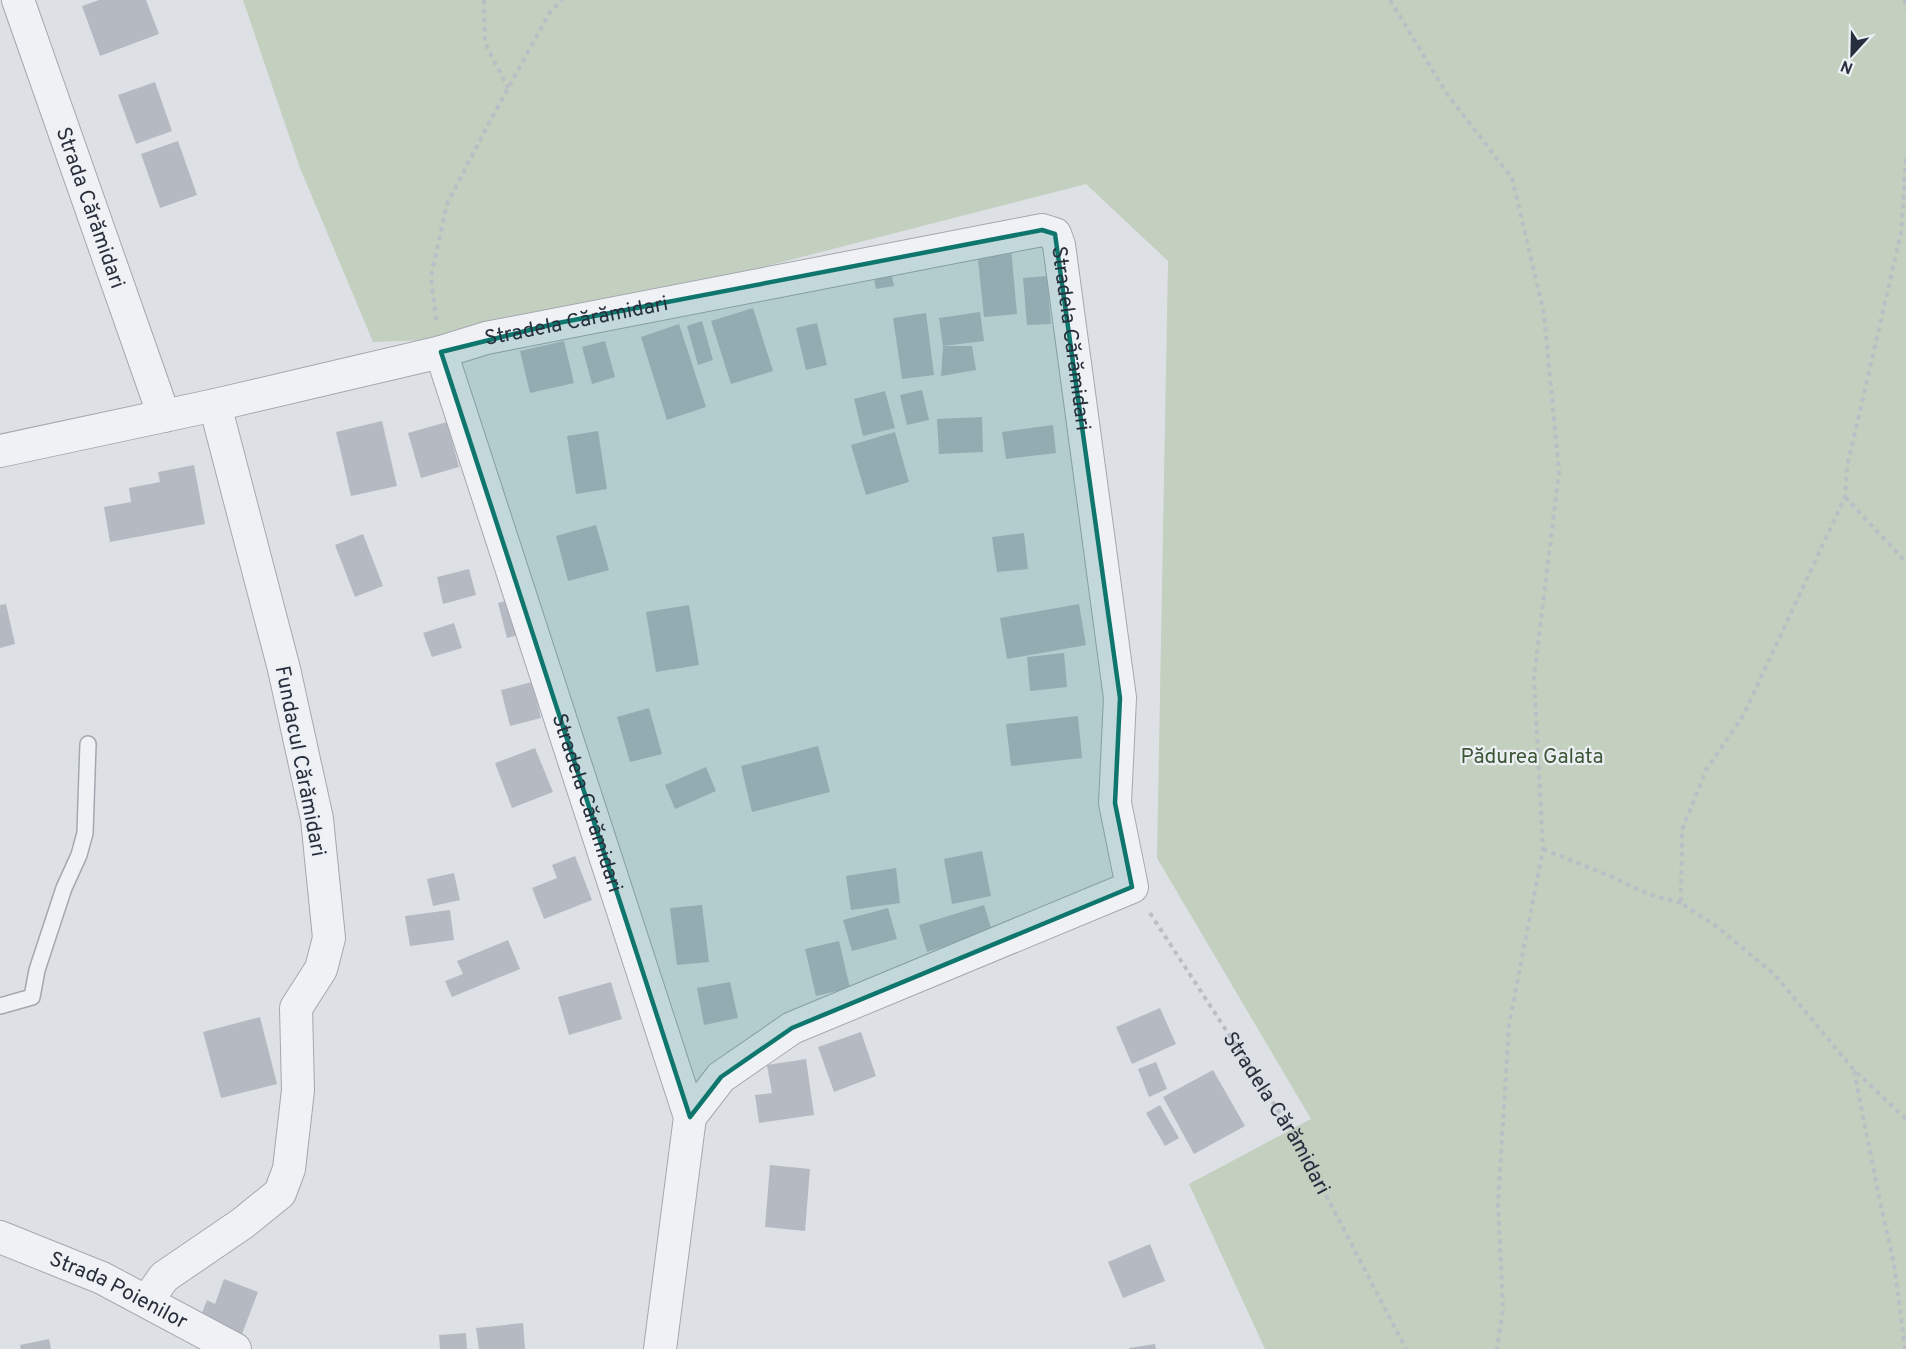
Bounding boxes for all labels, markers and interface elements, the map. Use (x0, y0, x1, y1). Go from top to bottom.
north arrow (1822, 24, 1882, 84)
text: N (1838, 55, 1856, 77)
street label: Strada Cărămidari (49, 124, 130, 293)
street label: Stradela Cărămidari (1044, 244, 1096, 433)
street label: Stradela Cărămidari (482, 291, 671, 353)
street label: Fundacul Cărămidari (268, 664, 331, 859)
street label: Stradela Cărămidari (545, 710, 628, 896)
park label: Pădurea Galata (1460, 744, 1604, 771)
street label: Stradela Cărămidari (1216, 1027, 1336, 1200)
street label: Strada Poienilor (45, 1246, 192, 1336)

